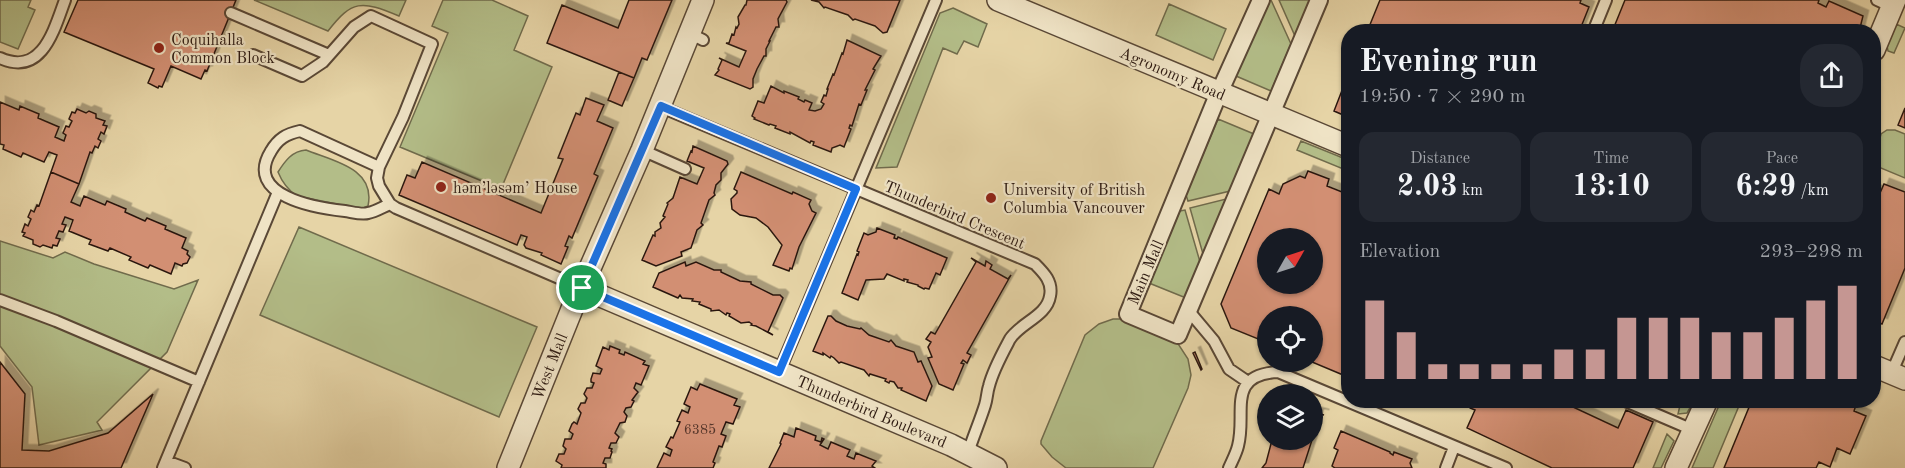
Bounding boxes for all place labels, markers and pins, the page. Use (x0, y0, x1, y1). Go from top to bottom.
place label: Coquihalla Common Block (171, 33, 275, 67)
marker: Coquihalla Common Block (152, 41, 166, 55)
marker: həm’ləsəm’ House (434, 180, 448, 194)
place label: həm’ləsəm’ House (453, 181, 577, 197)
place label: University of British Columbia Vancouver (1003, 183, 1145, 217)
marker: University of British Columbia Vancouver (984, 191, 998, 205)
pin (556, 262, 607, 313)

